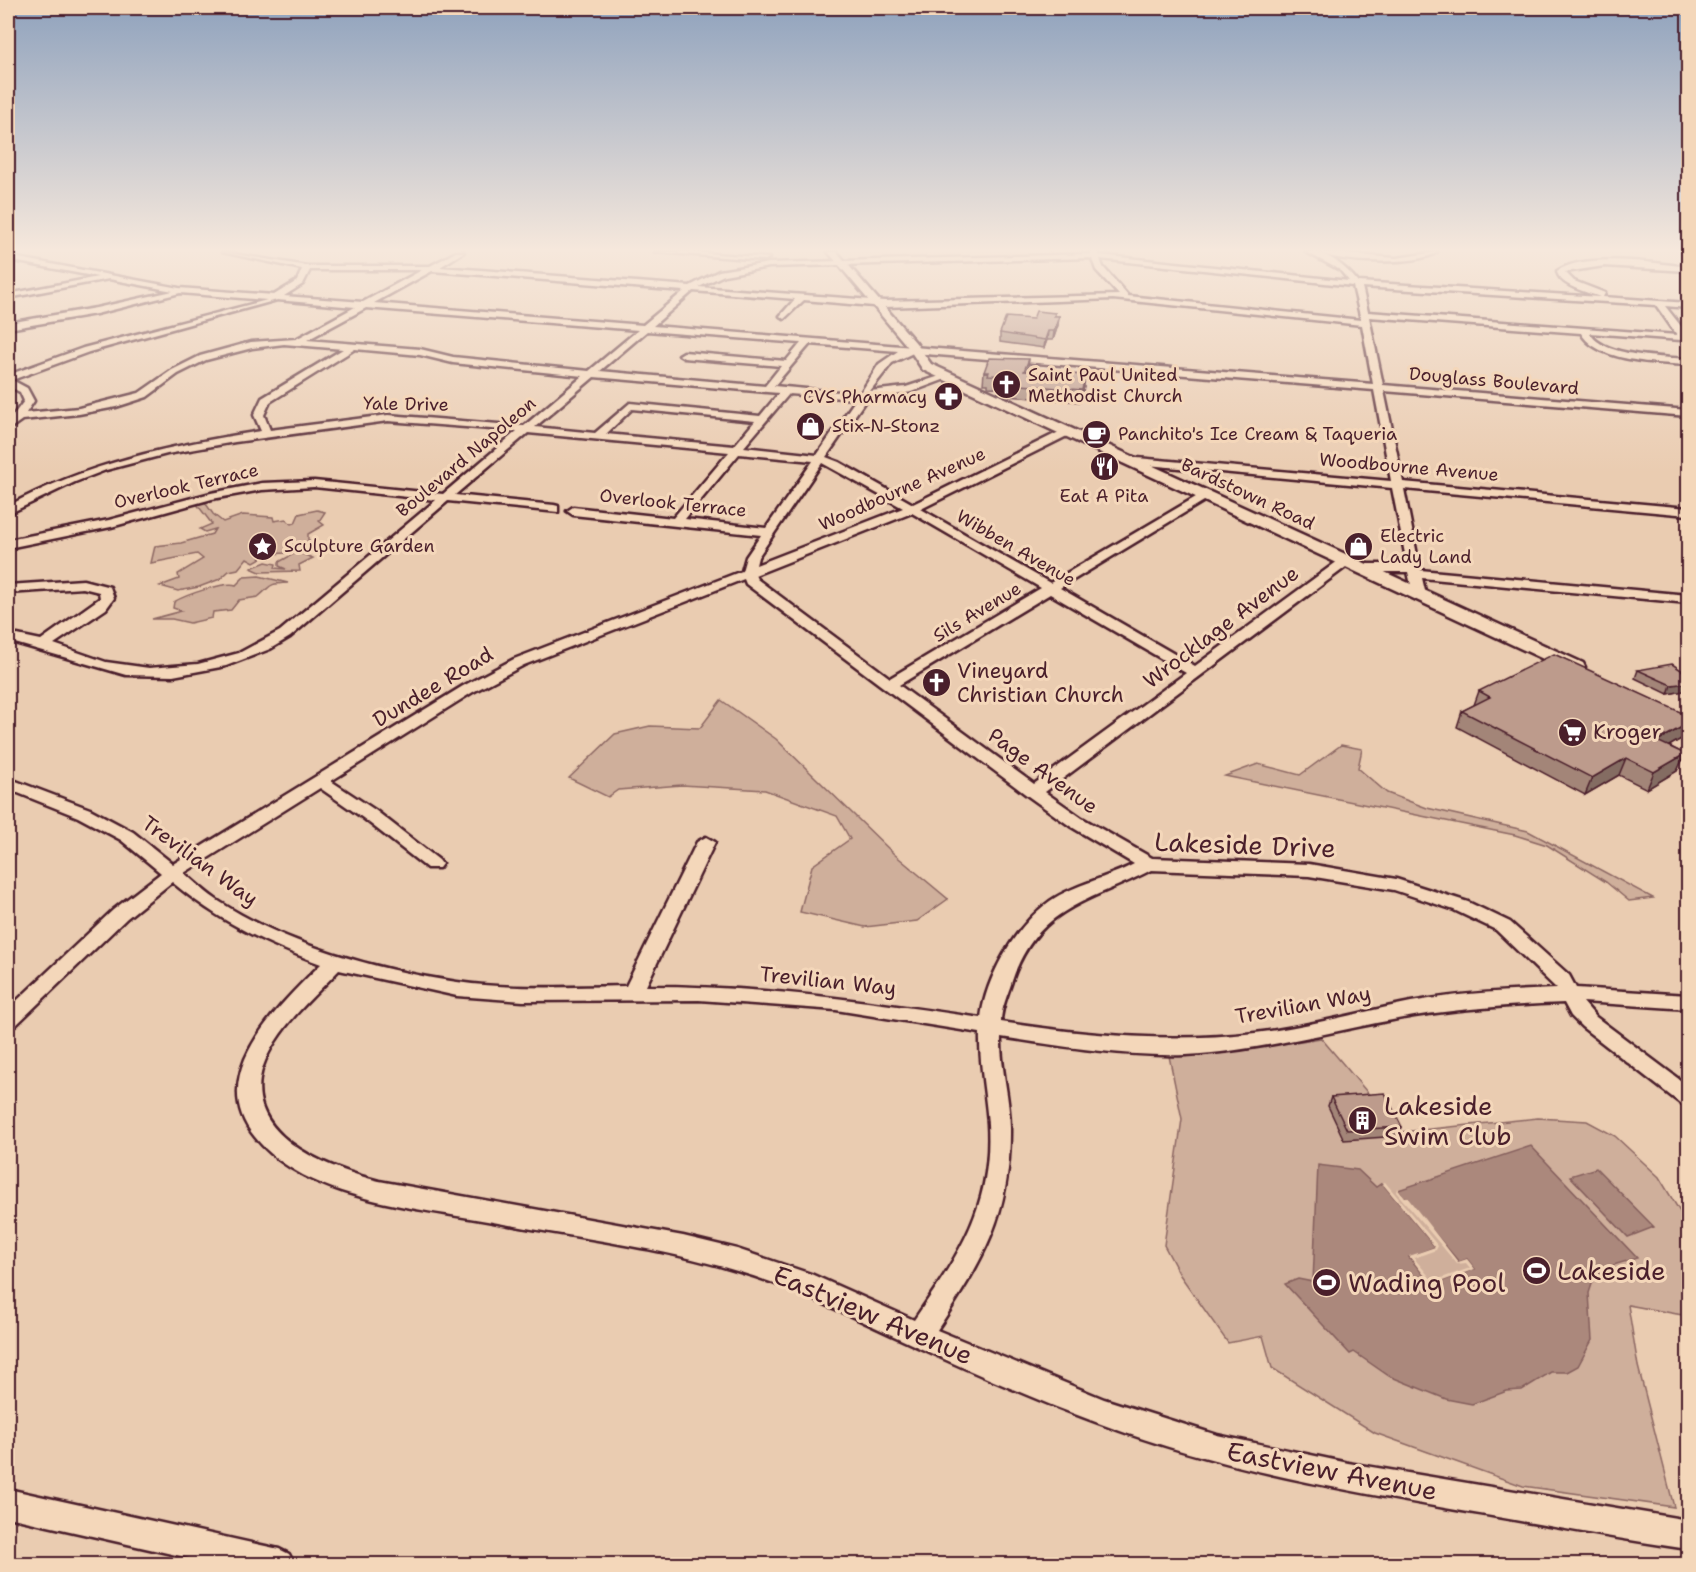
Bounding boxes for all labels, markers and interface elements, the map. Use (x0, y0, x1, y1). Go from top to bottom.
street label: Douglass Boulevard (1408, 362, 1580, 400)
place label: Saint Paul United Methodist Church (1028, 363, 1183, 408)
church icon: Saint Paul United Methodist Church (991, 369, 1023, 401)
pharmacy icon: CVS Pharmacy (932, 381, 964, 413)
place label: CVS Pharmacy (803, 385, 927, 409)
street label: Yale Drive (363, 391, 449, 417)
street label: Boulevard Napoleon (391, 391, 541, 523)
shop icon: Stix-N-Stonz (795, 410, 827, 442)
place label: Stix-N-Stonz (832, 414, 940, 438)
cafe icon: Panchito's Ice Cream & Taqueria (1081, 418, 1113, 450)
place label: Panchito's Ice Cream & Taqueria (1118, 422, 1397, 446)
street label: Woodbourne Avenue (815, 441, 989, 537)
street label: Woodbourne Avenue (1318, 447, 1500, 487)
restaurant icon: Eat A Pita (1088, 451, 1120, 483)
street label: Bardstown Road (1177, 453, 1319, 535)
street label: Overlook Terrace (111, 458, 261, 514)
street label: Overlook Terrace (598, 483, 748, 523)
place label: Eat A Pita (1060, 484, 1148, 508)
street label: Wibben Avenue (952, 504, 1080, 592)
place label: Electric Lady Land (1380, 524, 1472, 569)
place icon: Sculpture Garden (247, 530, 279, 562)
shop icon: Electric Lady Land (1343, 530, 1375, 562)
place label: Sculpture Garden (284, 534, 434, 558)
street label: Wrocklage Avenue (1138, 559, 1304, 695)
street label: Sils Avenue (928, 576, 1026, 648)
street label: Dundee Road (368, 640, 498, 734)
place label: Vineyard Christian Church (957, 657, 1124, 709)
church icon: Vineyard Christian Church (920, 667, 952, 699)
supermarket icon: Kroger (1556, 716, 1588, 748)
place label: Kroger (1593, 718, 1661, 746)
street label: Page Avenue (982, 722, 1104, 820)
street label: Trevilian Way (136, 809, 264, 913)
street label: Lakeside Drive (1154, 824, 1336, 865)
street label: Trevilian Way (758, 960, 898, 1002)
street label: Trevilian Way (1233, 979, 1373, 1031)
place label: Lakeside Swim Club (1384, 1088, 1512, 1153)
building icon: Lakeside Swim Club (1347, 1105, 1379, 1137)
place label: Lakeside (1557, 1253, 1666, 1288)
sports icon: Lakeside (1520, 1255, 1552, 1287)
street label: Eastview Avenue (768, 1257, 978, 1372)
place label: Wading Pool (1348, 1265, 1505, 1300)
sports icon: Wading Pool (1311, 1267, 1343, 1299)
street label: Eastview Avenue (1224, 1433, 1440, 1508)

